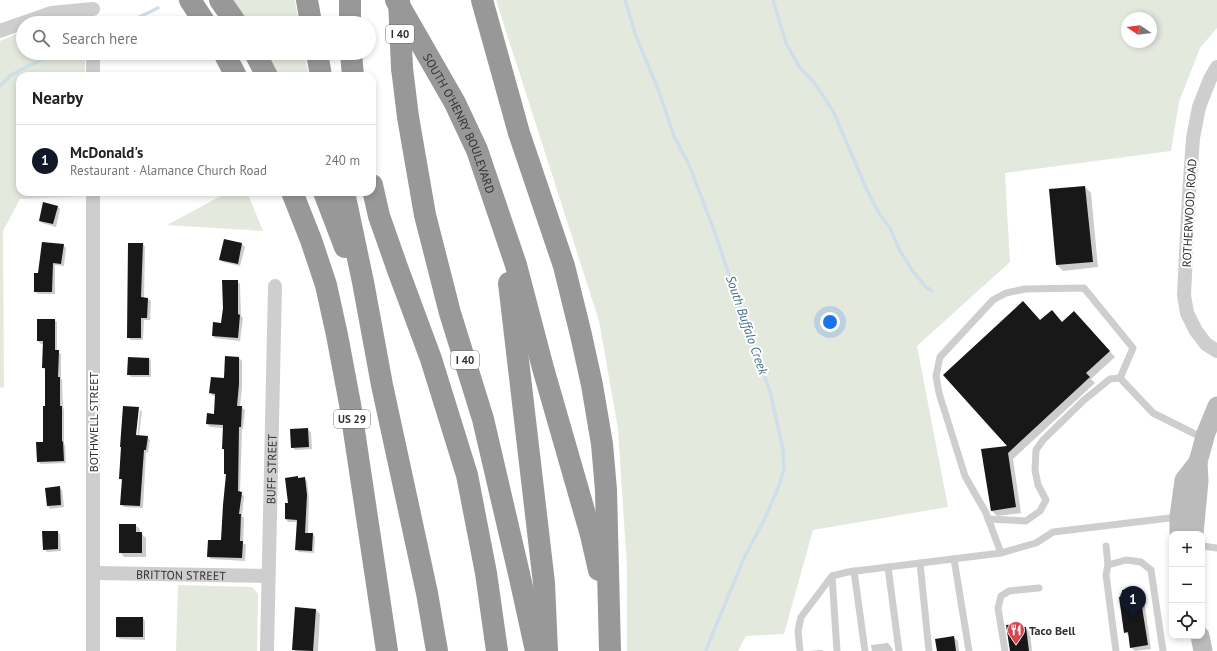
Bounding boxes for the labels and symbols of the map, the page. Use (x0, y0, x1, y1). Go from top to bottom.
north arrow (1121, 12, 1157, 48)
road number: I 40 (386, 25, 414, 43)
street label: SOUTH O'HENRY BOULEVARD (420, 50, 499, 195)
street label: ROTHERWOOD ROAD (1179, 158, 1199, 268)
water label: South Buffalo Creek (722, 273, 772, 378)
your location (820, 312, 840, 332)
road number: I 40 (451, 351, 479, 369)
street label: BOTHWELL STREET (86, 371, 101, 472)
road number: US 29 (334, 410, 370, 428)
street label: BUFF STREET (263, 433, 279, 504)
street label: BRITTON STREET (136, 566, 226, 583)
pin: 1 (1120, 586, 1146, 619)
restaurant icon: Taco Bell (1006, 620, 1026, 645)
place label: Taco Bell (1029, 623, 1076, 638)

